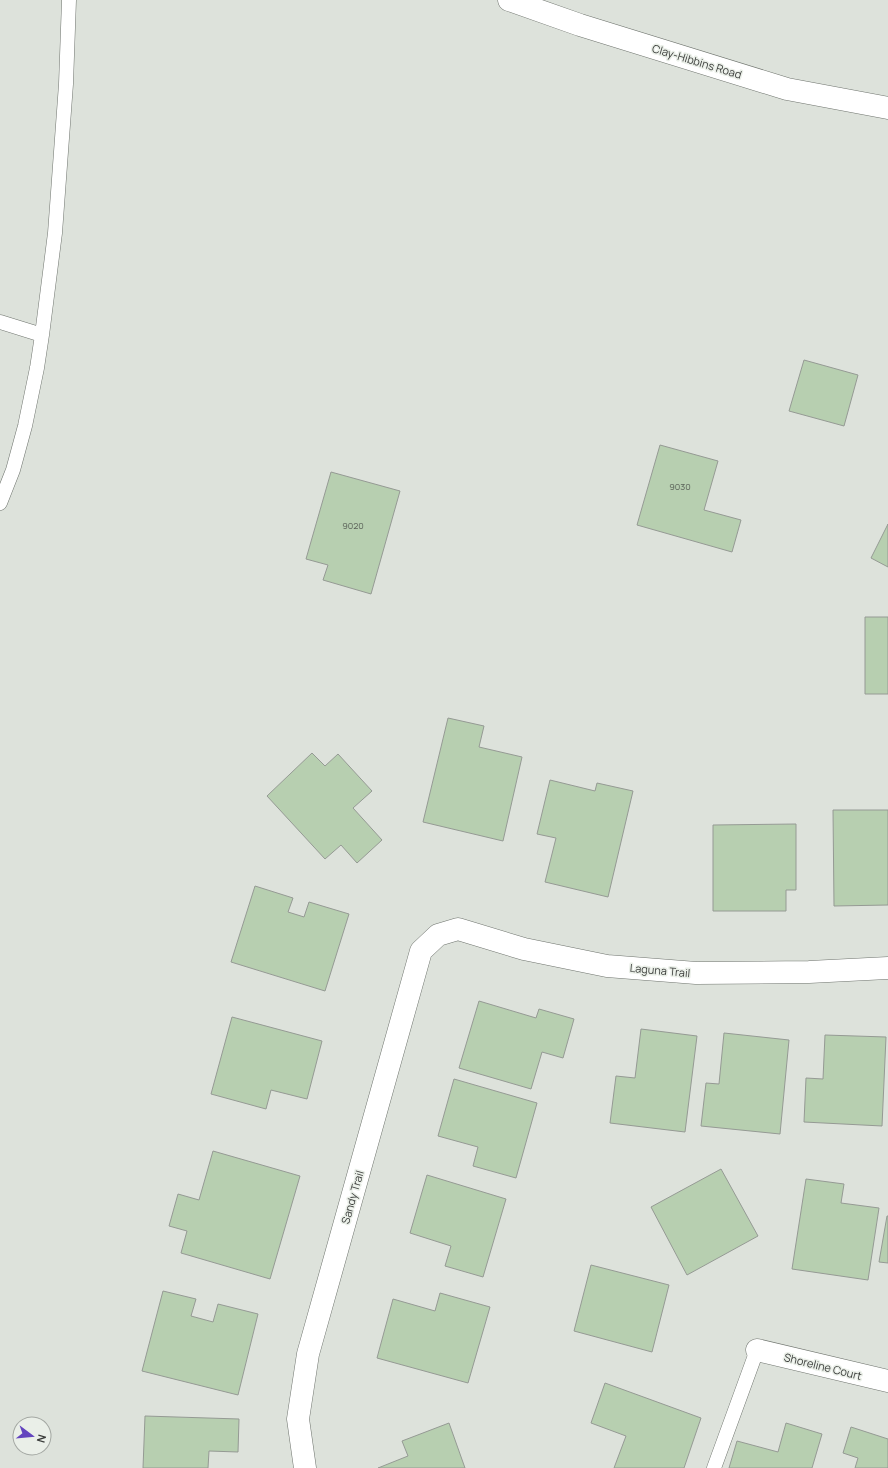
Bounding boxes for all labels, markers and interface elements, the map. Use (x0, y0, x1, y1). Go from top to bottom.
street label: Clay-Hibbins Road (650, 40, 744, 82)
house number: 9030 (669, 480, 691, 493)
house number: 9020 (342, 519, 364, 532)
street label: Laguna Trail (629, 960, 691, 980)
street label: Sandy Trail (337, 1169, 367, 1225)
street label: Shoreline Court (783, 1349, 863, 1383)
north arrow (12, 1416, 52, 1456)
text: N (34, 1433, 50, 1445)

